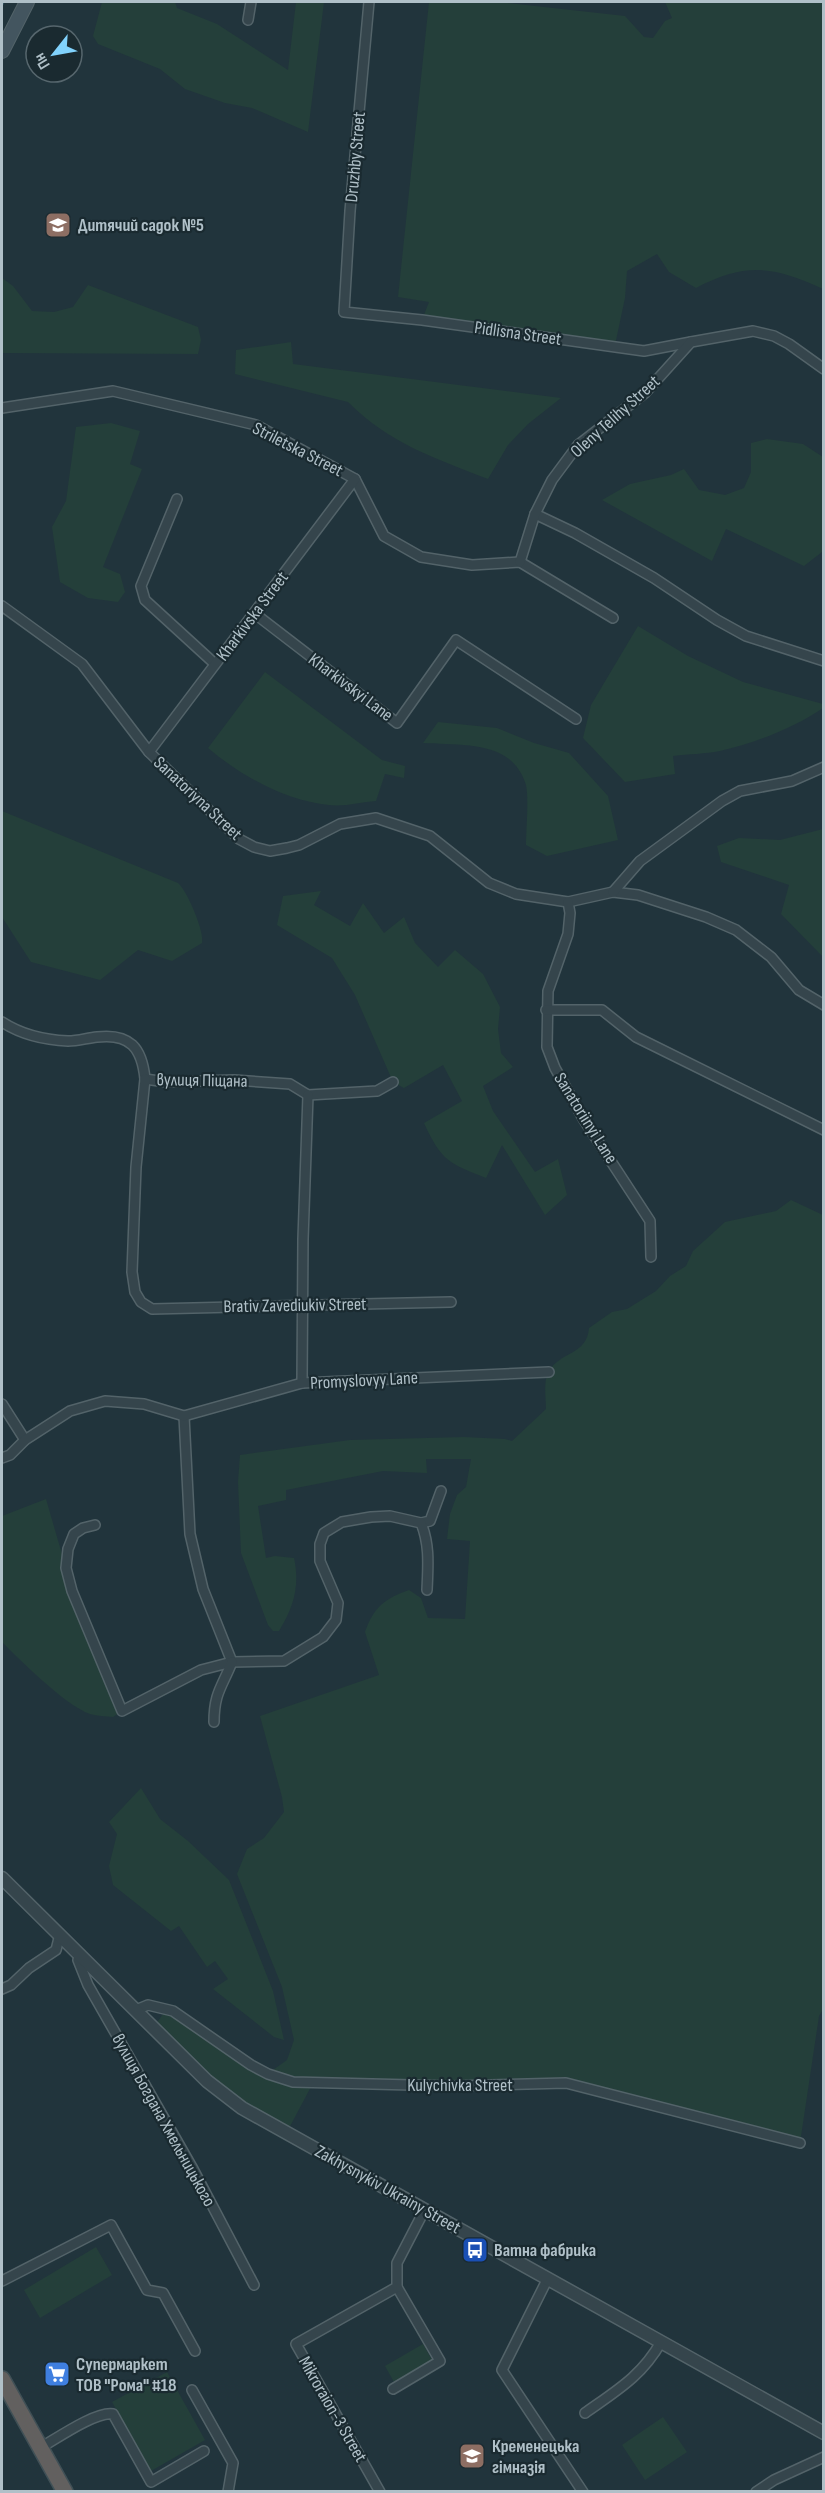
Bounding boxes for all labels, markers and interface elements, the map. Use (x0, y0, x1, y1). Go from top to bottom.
north arrow (24, 24, 84, 84)
text: Пн (30, 49, 55, 72)
street label: Druzhby Street (341, 110, 370, 203)
school or university icon: Дитячий садок №5 (43, 210, 73, 240)
place label: Дитячий садок №5 (78, 215, 204, 236)
street label: Pidlisna Street (473, 317, 563, 350)
street label: Oleny Telihy Street (566, 370, 665, 462)
street label: Striletska Street (249, 418, 347, 481)
street label: Kharkivska Street (212, 567, 293, 665)
street label: Kharkivskyi Lane (304, 649, 397, 726)
street label: Sanatoriyna Street (149, 752, 247, 845)
street label: вулиця Піщана (156, 1069, 248, 1092)
street label: Sanatoriinyi Lane (549, 1069, 622, 1168)
street label: Brativ Zavediukiv Street (223, 1294, 367, 1317)
street label: Promyslovyy Lane (310, 1367, 418, 1394)
street label: вулиця Богдана Хмельницького (107, 2030, 220, 2210)
street label: Kulychivka Street (407, 2075, 513, 2096)
street label: Zakhysnykiv Ukrainy Street (311, 2141, 465, 2238)
bus stop icon: Ватна фабрика (460, 2235, 490, 2265)
place label: Ватна фабрика (494, 2240, 596, 2261)
street label: Mikroraion-3 Street (294, 2353, 372, 2466)
place label: Супермаркет ТОВ "Рома" #18 (76, 2354, 176, 2396)
supermarket icon: Супермаркет ТОВ "Рома" #18 (42, 2359, 72, 2389)
place label: Кременецька гімназія (492, 2436, 579, 2478)
school or university icon: Кременецька гімназія (457, 2441, 487, 2471)

